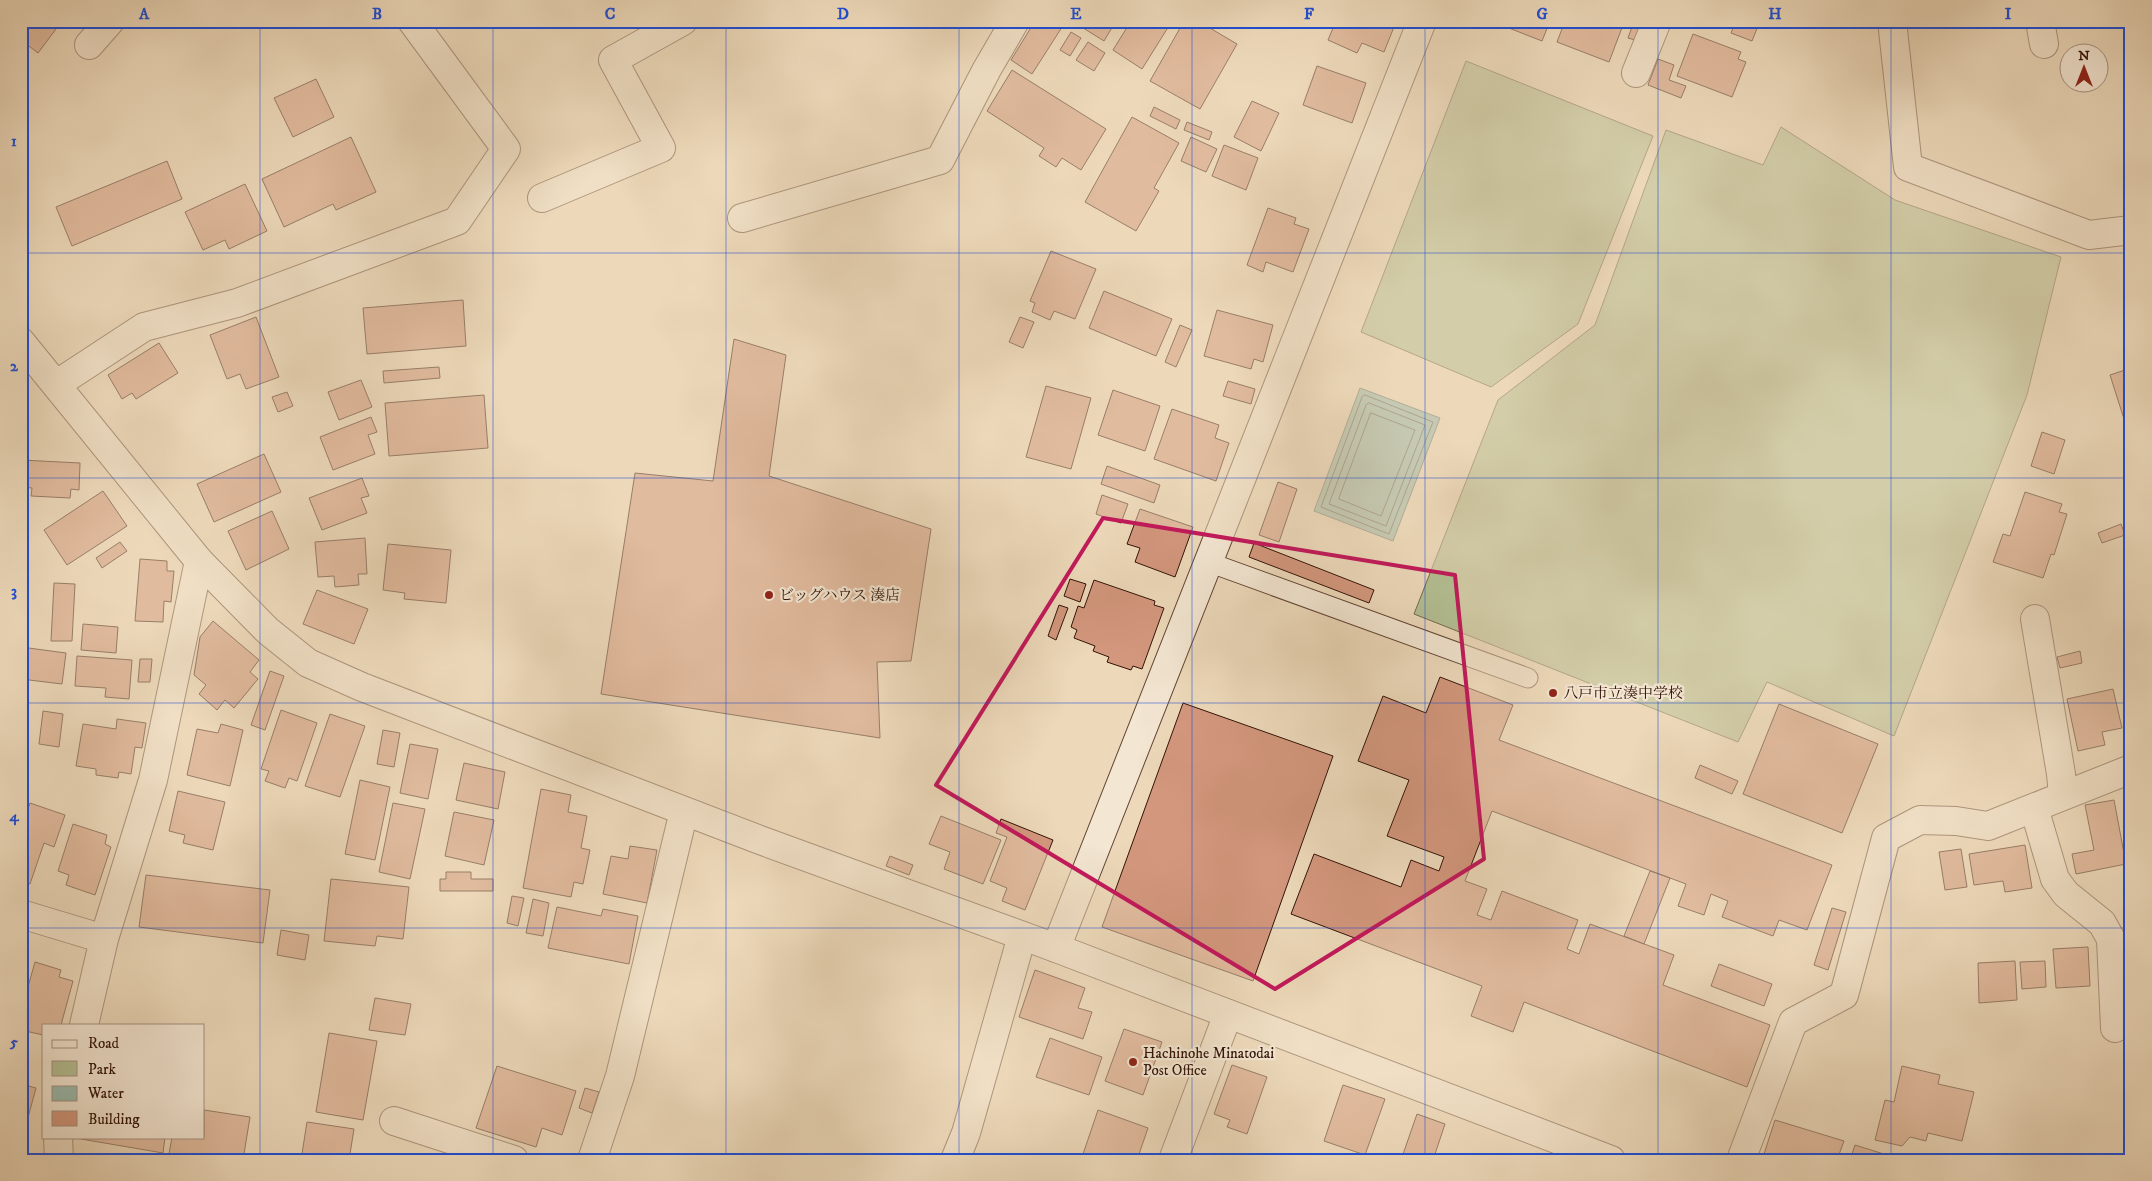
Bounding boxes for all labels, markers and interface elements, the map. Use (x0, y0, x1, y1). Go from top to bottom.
text: A (138, 4, 150, 24)
text: B (372, 4, 382, 24)
text: C (605, 4, 615, 24)
text: D (837, 4, 849, 24)
text: E (1070, 4, 1082, 24)
text: F (1304, 4, 1314, 24)
text: G (1536, 4, 1548, 24)
text: H (1768, 4, 1782, 24)
text: I (2005, 4, 2012, 24)
north arrow (2060, 42, 2110, 92)
text: N (2078, 47, 2090, 65)
text: 1 (11, 131, 17, 151)
text: 2 (10, 356, 19, 376)
text: 3 (11, 581, 17, 601)
place label: ビッグハウス 湊店 (779, 586, 900, 605)
marker: ビッグハウス 湊店 (763, 589, 775, 601)
place label: 八戸市立湊中学校 (1563, 684, 1683, 703)
marker: 八戸市立湊中学校 (1547, 687, 1559, 699)
text: 4 (8, 806, 19, 826)
legend (42, 1024, 205, 1138)
text: 5 (9, 1032, 18, 1052)
text: Road (88, 1034, 120, 1053)
place label: Hachinohe Minatodai Post Office (1143, 1044, 1274, 1080)
marker: Hachinohe Minatodai Post Office (1127, 1056, 1139, 1068)
text: Park (88, 1060, 117, 1079)
text: Water (87, 1084, 124, 1103)
text: Building (88, 1110, 140, 1129)

